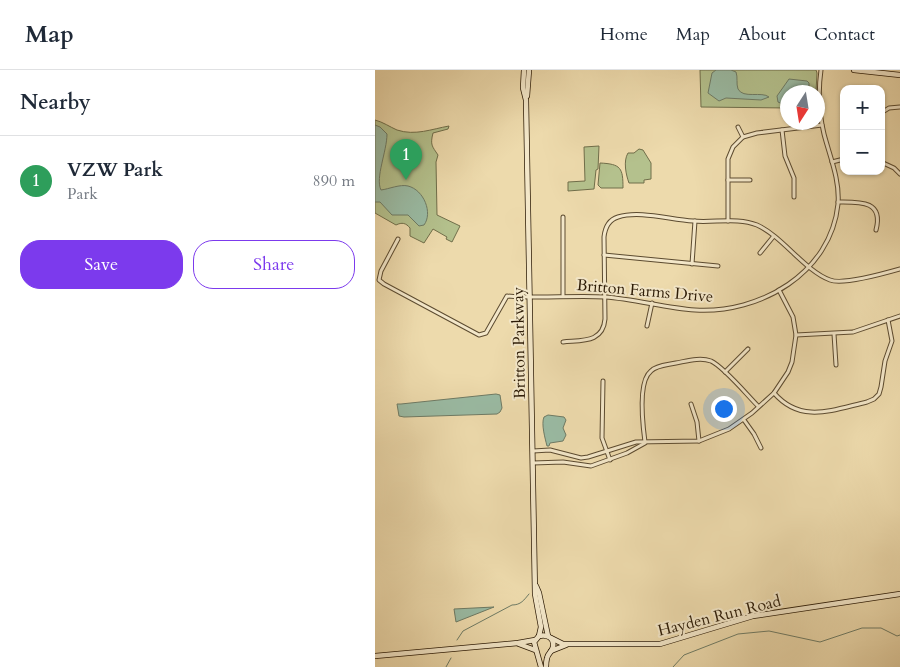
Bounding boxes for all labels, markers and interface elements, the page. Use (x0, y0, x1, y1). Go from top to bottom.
text: Map (25, 18, 74, 51)
text: Home (600, 22, 648, 47)
text: Map (676, 22, 710, 47)
text: About (738, 22, 786, 47)
text: Contact (814, 22, 875, 47)
north arrow (780, 85, 825, 130)
map controls (840, 85, 885, 175)
button: + (840, 85, 885, 130)
text: Nearby (20, 88, 91, 117)
button: − (840, 130, 885, 175)
pin: 1 (390, 139, 422, 180)
text: VZW Park (67, 157, 163, 183)
text: 1 (32, 170, 40, 192)
text: 890 m (313, 170, 355, 192)
text: Park (67, 183, 98, 205)
button: Save (20, 240, 183, 289)
button: Share (193, 240, 355, 289)
street label: Britton Farms Drive (576, 274, 714, 308)
street label: Britton Parkway (507, 286, 531, 399)
your location (711, 396, 737, 422)
street label: Hayden Run Road (655, 590, 784, 642)

